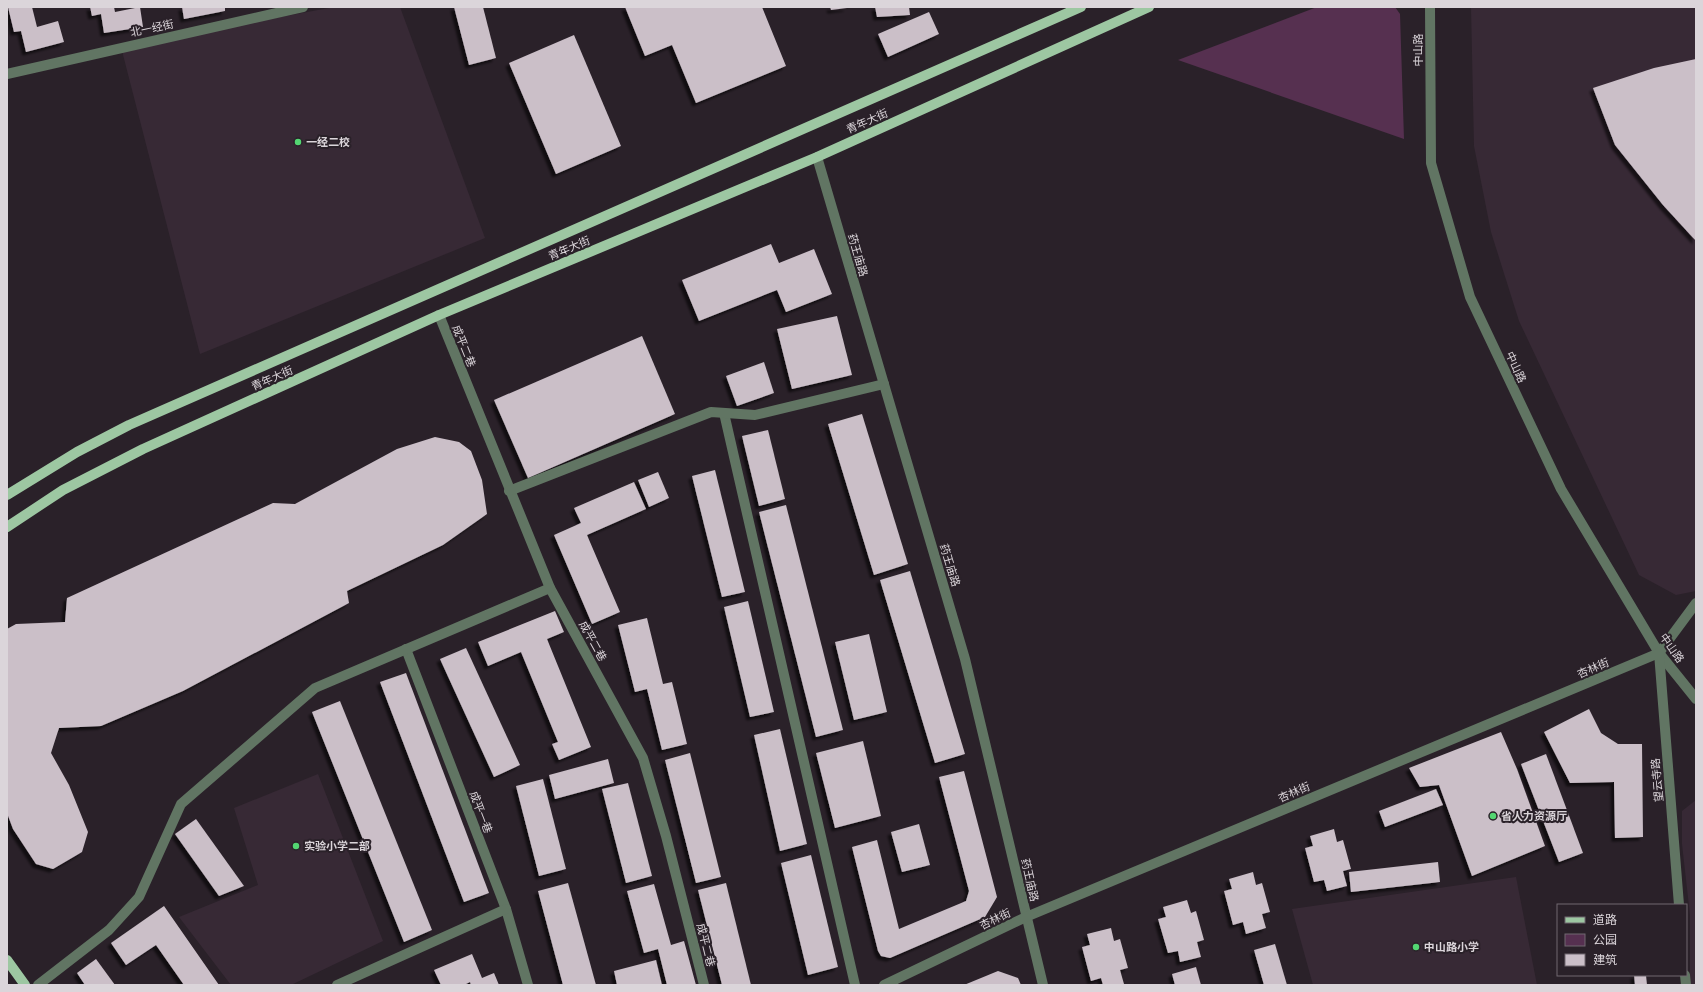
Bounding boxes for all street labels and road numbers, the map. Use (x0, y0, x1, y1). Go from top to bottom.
street label: 北一经街 (129, 18, 175, 38)
street label: 中山路 (1412, 34, 1424, 67)
street label: 青年大街 (844, 107, 890, 135)
street label: 药王庙路 (846, 232, 870, 278)
street label: 青年大街 (546, 234, 592, 262)
street label: 成平二巷 (450, 323, 478, 369)
street label: 中山路 (1504, 350, 1528, 384)
street label: 青年大街 (249, 364, 295, 392)
street label: 药王庙路 (938, 542, 962, 588)
street label: 成平二巷 (577, 619, 609, 663)
street label: 中山路 (1658, 631, 1686, 665)
street label: 杏林街 (1575, 656, 1611, 680)
street label: 望云寺路 (1649, 758, 1665, 802)
street label: 杏林街 (1276, 780, 1312, 804)
street label: 成平一巷 (468, 789, 494, 835)
street label: 药王庙路 (1019, 857, 1041, 903)
street label: 杏林街 (978, 906, 1012, 932)
street label: 成平二巷 (695, 922, 717, 968)

